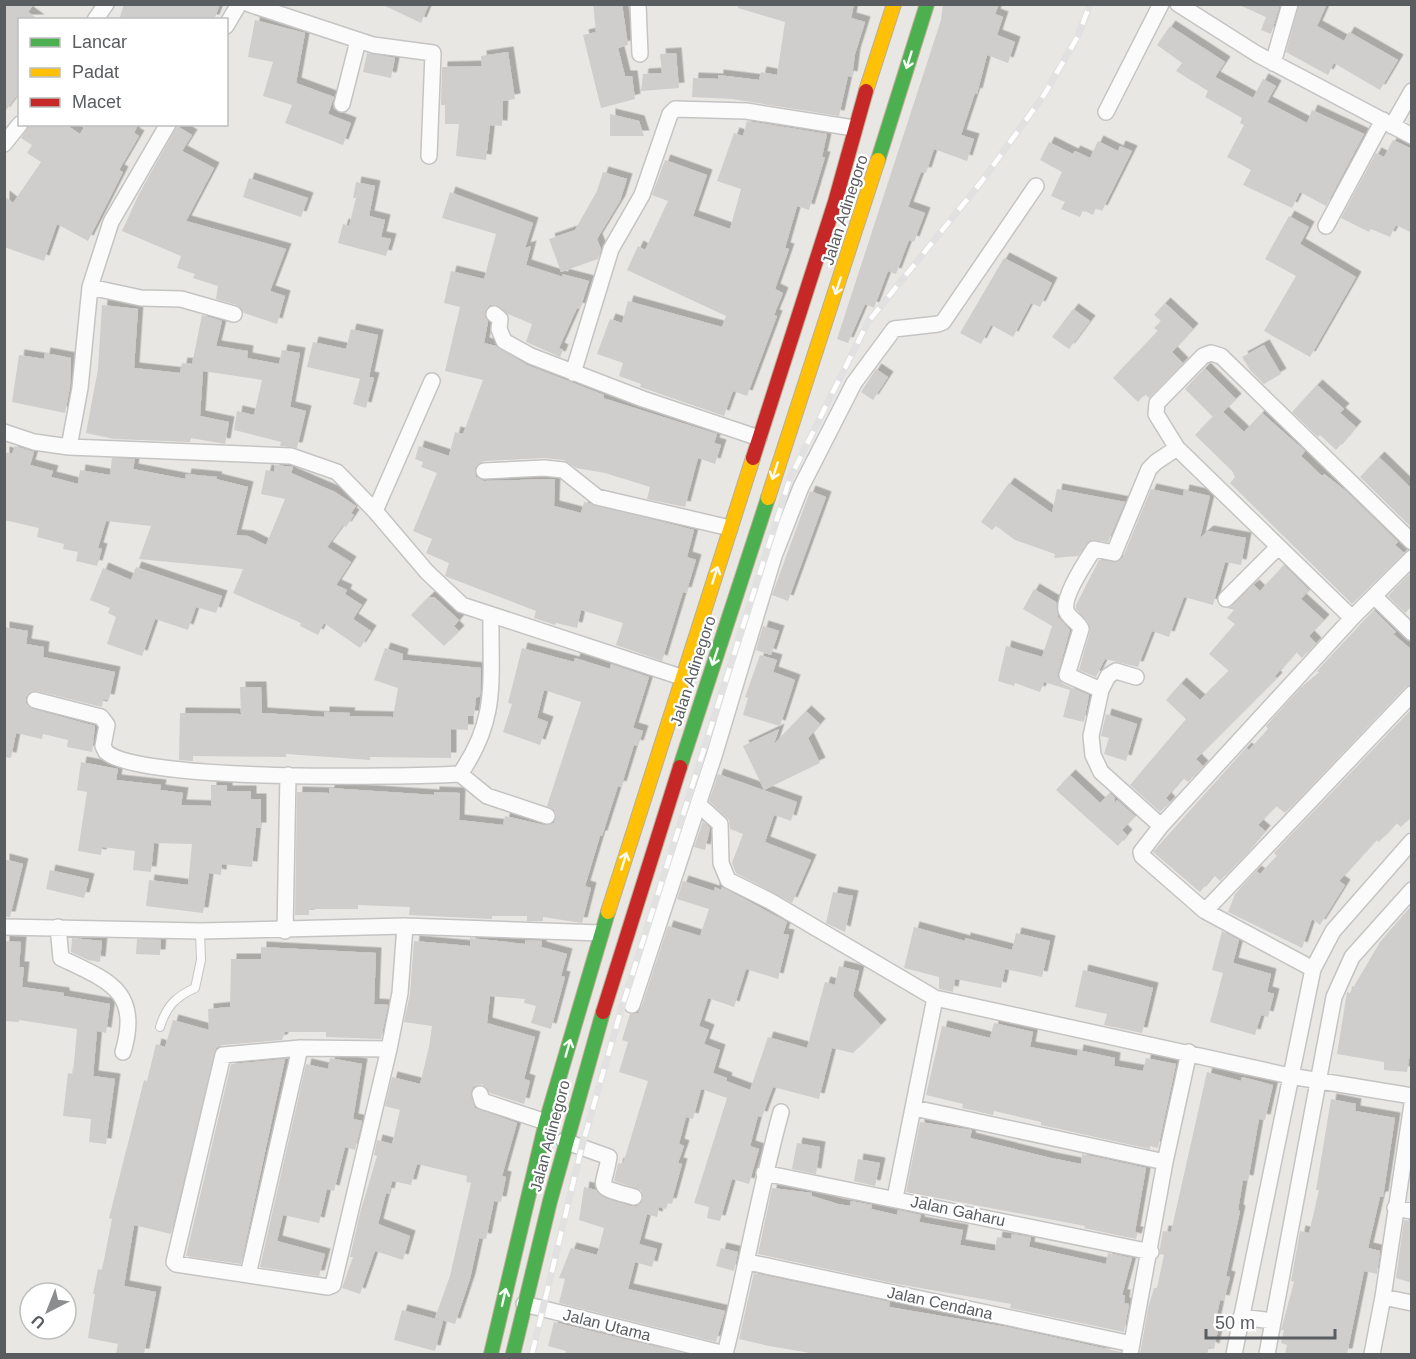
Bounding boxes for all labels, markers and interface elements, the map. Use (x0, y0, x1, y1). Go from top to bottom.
legend (18, 18, 228, 126)
text: Lancar (72, 32, 127, 52)
one-way arrow (903, 50, 914, 69)
text: Padat (72, 62, 119, 82)
text: Macet (72, 92, 121, 112)
street label: Jalan Adinegoro (819, 153, 871, 267)
one-way arrow (831, 276, 842, 295)
one-way arrow (769, 461, 780, 480)
one-way arrow (710, 566, 721, 585)
street label: Jalan Adinegoro (667, 614, 719, 728)
one-way arrow (709, 647, 720, 666)
one-way arrow (619, 852, 630, 871)
one-way arrow (563, 1038, 574, 1057)
street label: Jalan Adinegoro (527, 1078, 573, 1194)
street label: Jalan Gaharu (909, 1193, 1007, 1229)
north arrow (18, 1281, 78, 1341)
street label: Jalan Cendana (886, 1283, 995, 1323)
one-way arrow (499, 1288, 510, 1308)
scale bar (1206, 1302, 1335, 1340)
street label: Jalan Utama (561, 1306, 653, 1344)
text: U (28, 1312, 48, 1332)
text: 50 m (1215, 1313, 1255, 1333)

